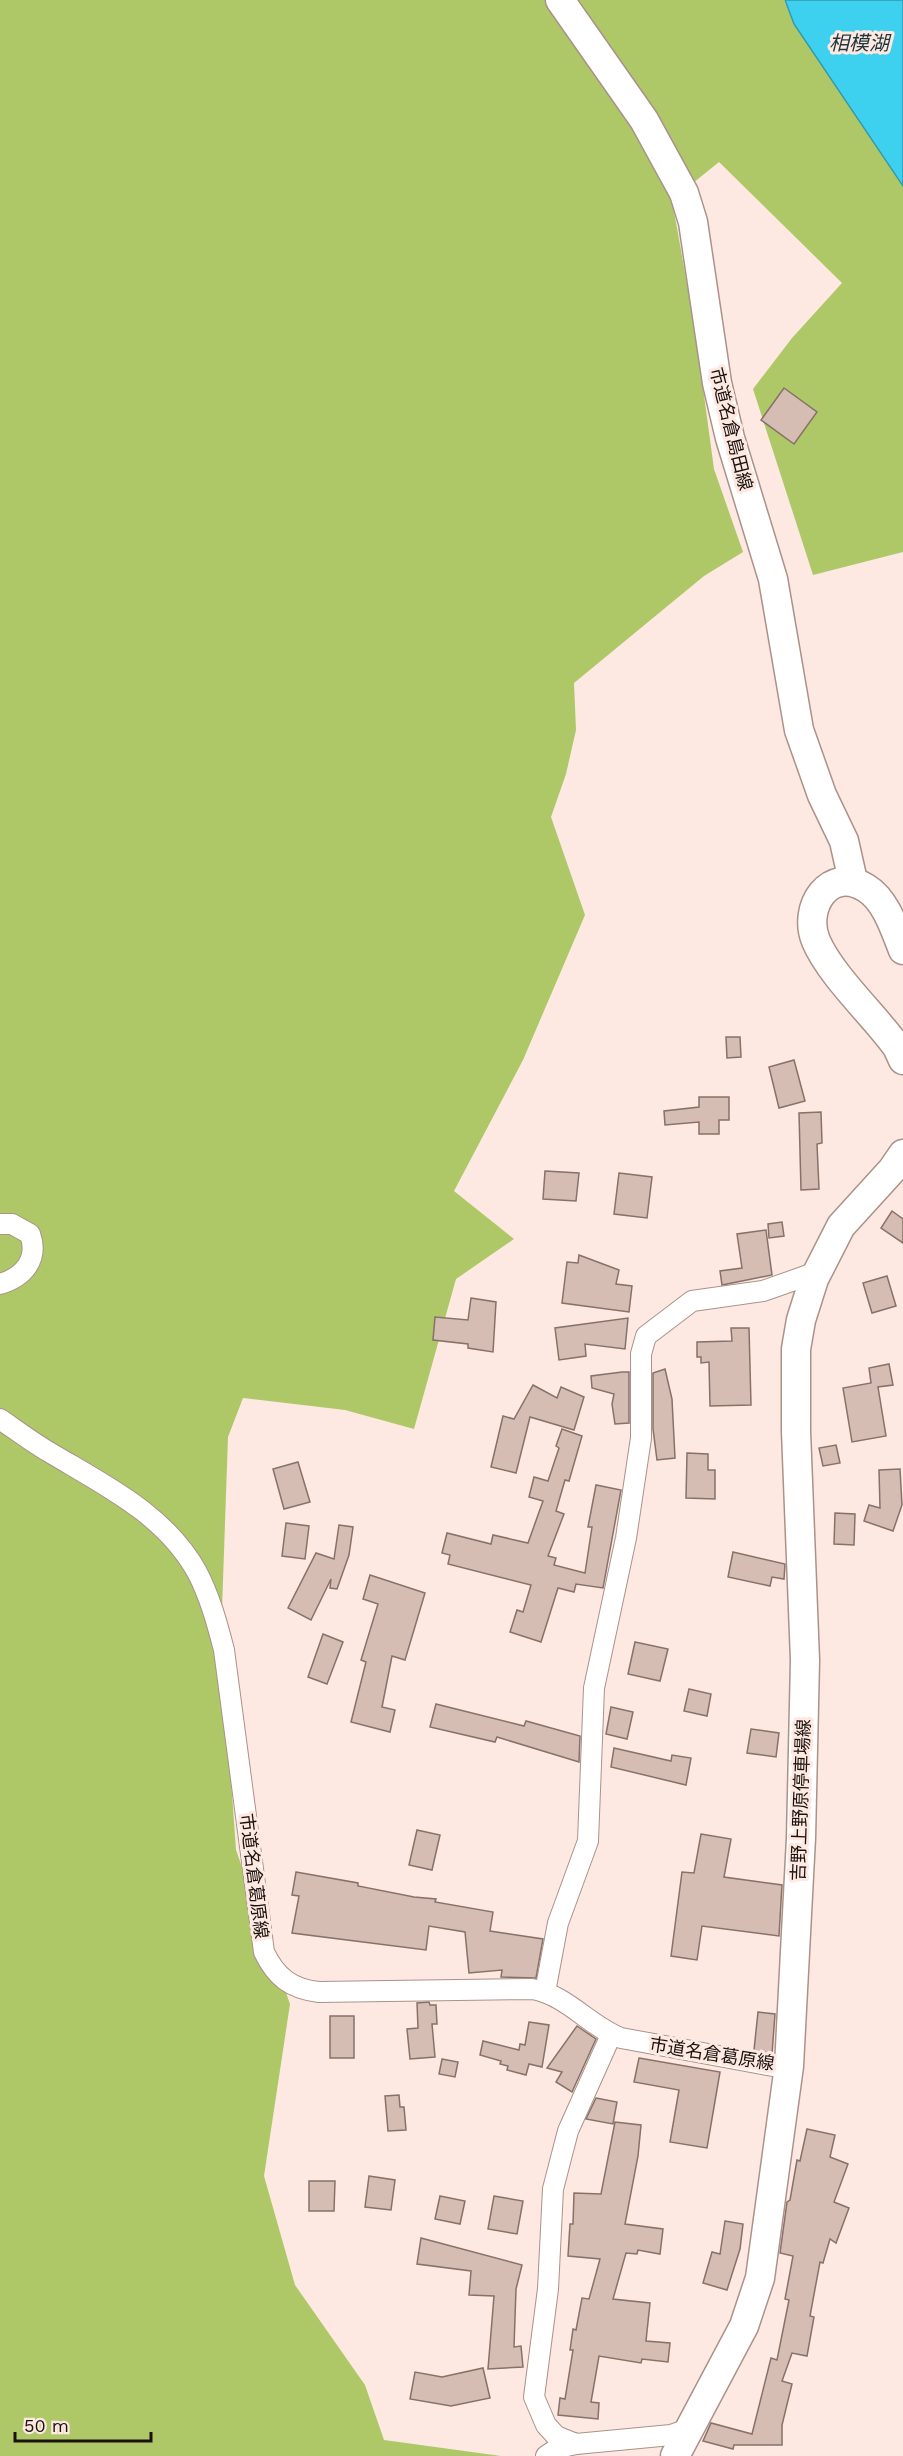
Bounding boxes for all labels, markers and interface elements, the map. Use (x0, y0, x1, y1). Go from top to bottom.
water label: 相模湖 (829, 31, 892, 55)
street label: 市道名倉島田線 (706, 365, 757, 493)
street label: 吉野上野原停車場線 (787, 1719, 814, 1881)
street label: 市道名倉葛原線 (236, 1812, 273, 1940)
street label: 市道名倉葛原線 (648, 2033, 776, 2074)
scale bar (15, 2405, 152, 2443)
text: 50 m (24, 2415, 69, 2436)

